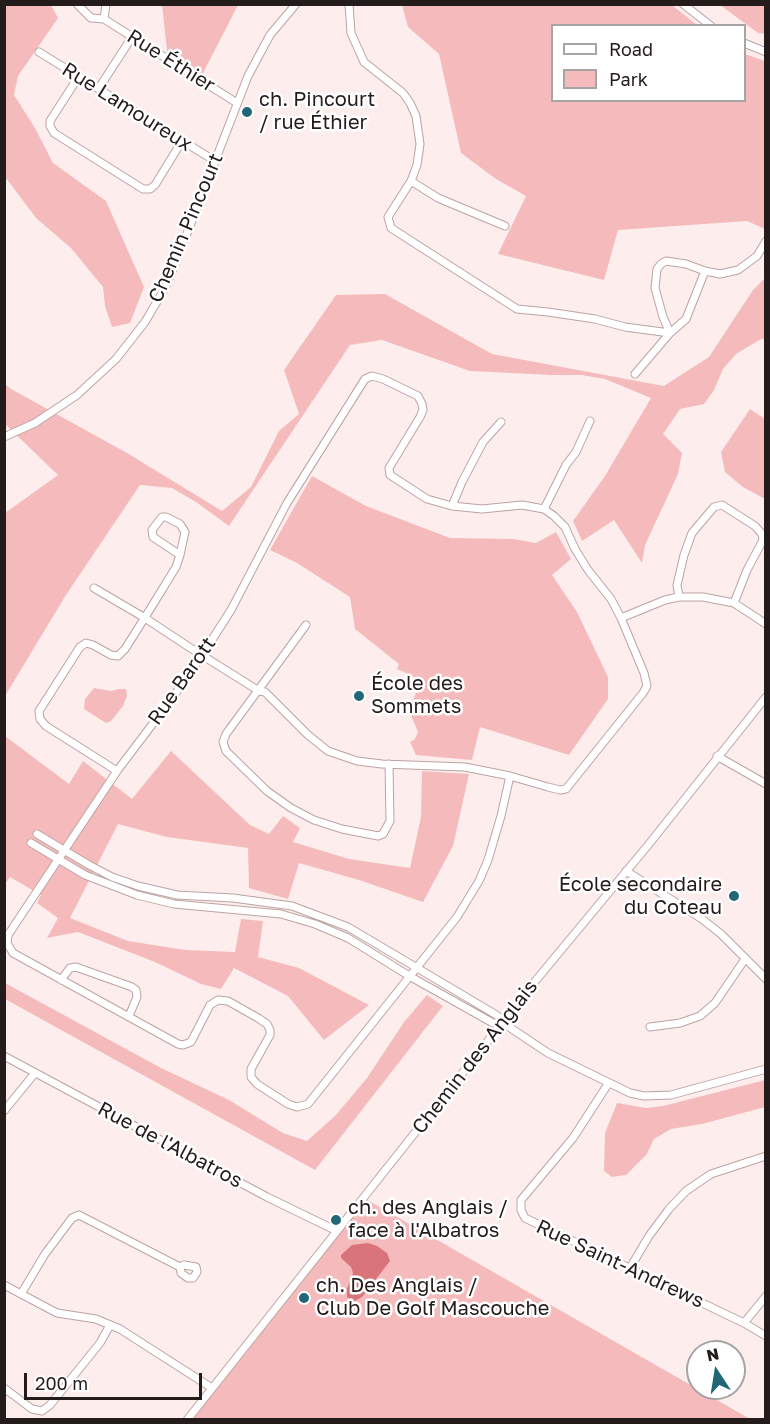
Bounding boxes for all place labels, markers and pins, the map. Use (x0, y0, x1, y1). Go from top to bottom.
place label: ch. Pincourt / rue Éthier (259, 88, 375, 135)
marker: ch. Pincourt / rue Éthier (240, 105, 254, 119)
place label: École des Sommets (371, 672, 463, 719)
marker: École des Sommets (352, 689, 366, 703)
place label: École secondaire du Coteau (559, 873, 722, 920)
marker: École secondaire du Coteau (727, 889, 741, 903)
place label: ch. des Anglais / face à l'Albatros (348, 1196, 508, 1243)
marker: ch. des Anglais / face à l'Albatros (329, 1213, 343, 1227)
place label: ch. Des Anglais / Club De Golf Mascouche (316, 1274, 549, 1321)
marker: ch. Des Anglais / Club De Golf Mascouche (297, 1291, 311, 1305)

